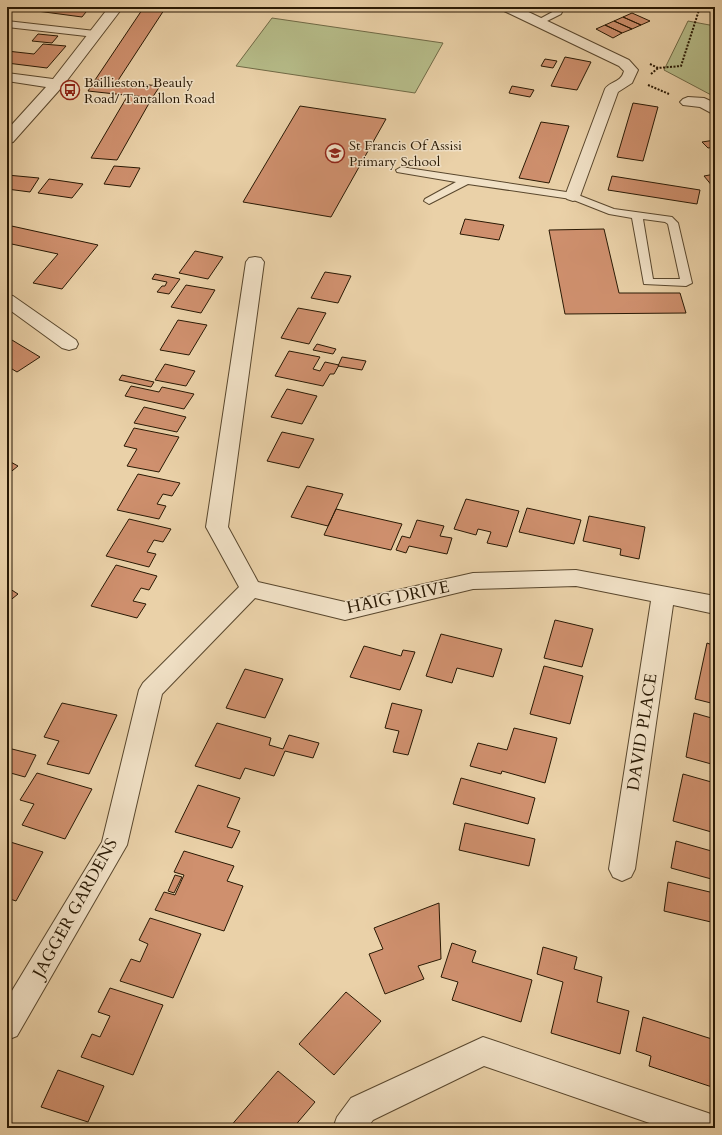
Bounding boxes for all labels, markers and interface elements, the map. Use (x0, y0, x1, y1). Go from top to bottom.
place label: Baillieston, Beauly Road/ Tantallon Road (84, 73, 216, 108)
bus stop icon: Baillieston, Beauly Road/ Tantallon Road (59, 79, 81, 101)
place label: St Francis Of Assisi Primary School (349, 136, 462, 171)
school or university icon: St Francis Of Assisi Primary School (324, 142, 346, 164)
street label: HAIG DRIVE (344, 575, 452, 619)
street label: DAVID PLACE (621, 672, 663, 792)
street label: JAGGER GARDENS (26, 834, 123, 985)

